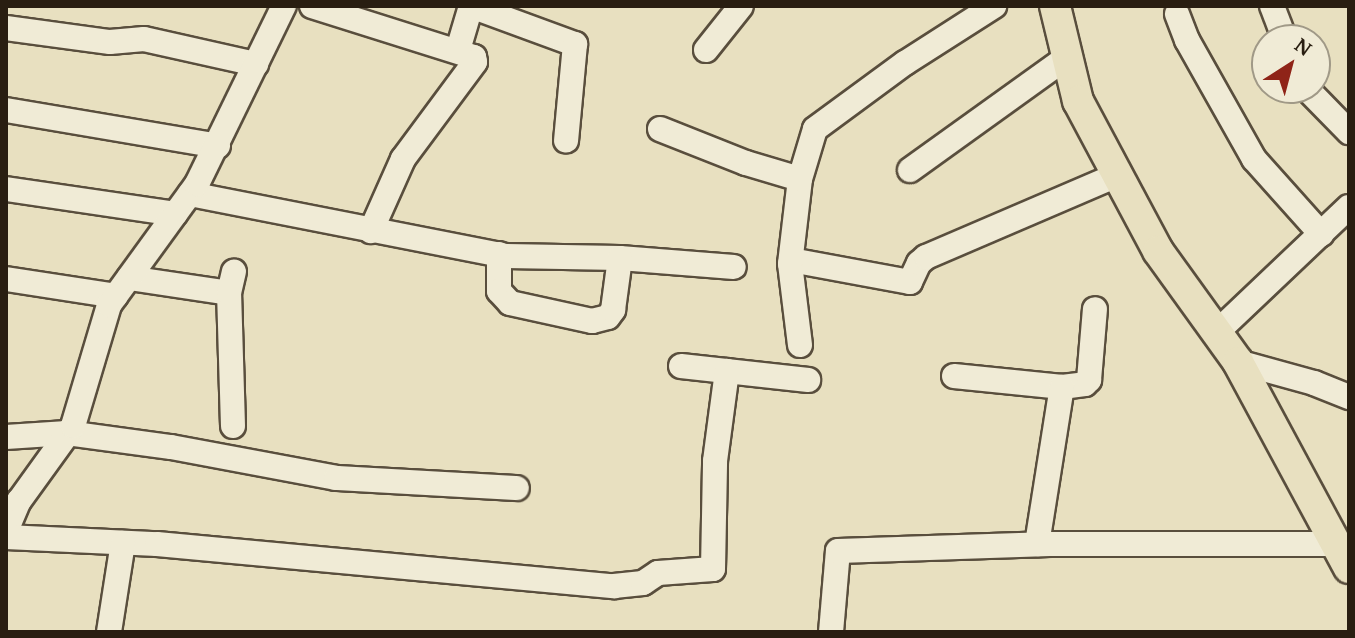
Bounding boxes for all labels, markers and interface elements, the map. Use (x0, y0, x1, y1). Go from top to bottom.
north arrow (1251, 24, 1331, 104)
text: N (1289, 29, 1319, 63)

